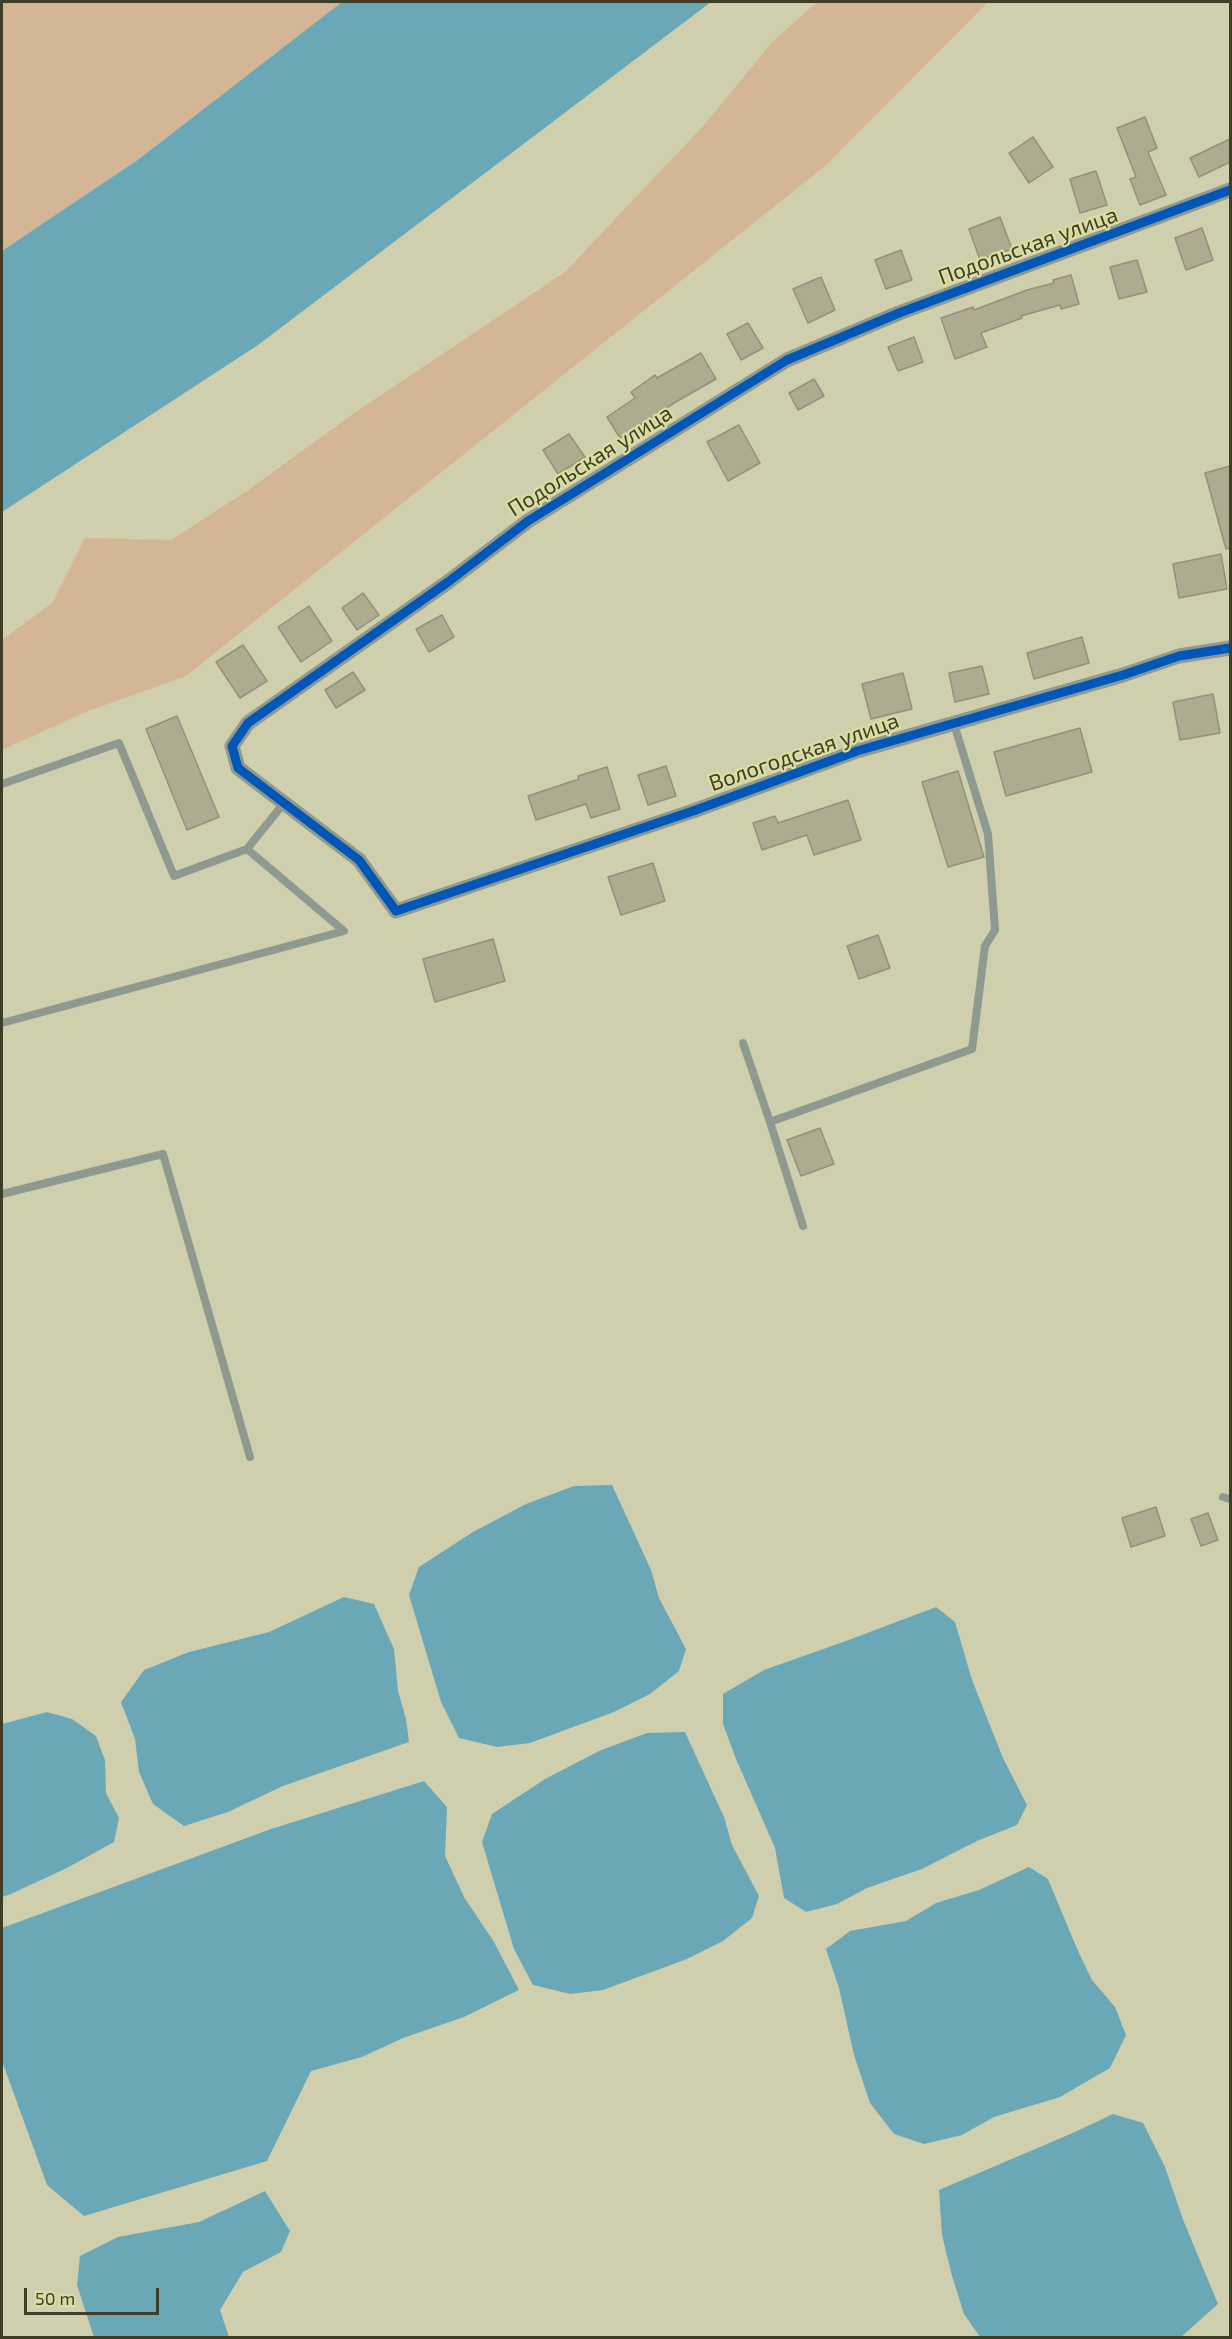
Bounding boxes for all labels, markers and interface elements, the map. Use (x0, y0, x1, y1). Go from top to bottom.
street label: Подольская улица (935, 201, 1121, 291)
street label: Подольская улица (503, 400, 677, 522)
street label: Вологодская улица (706, 707, 902, 797)
scale bar (27, 2276, 162, 2314)
text: 50 m (35, 2287, 75, 2309)

